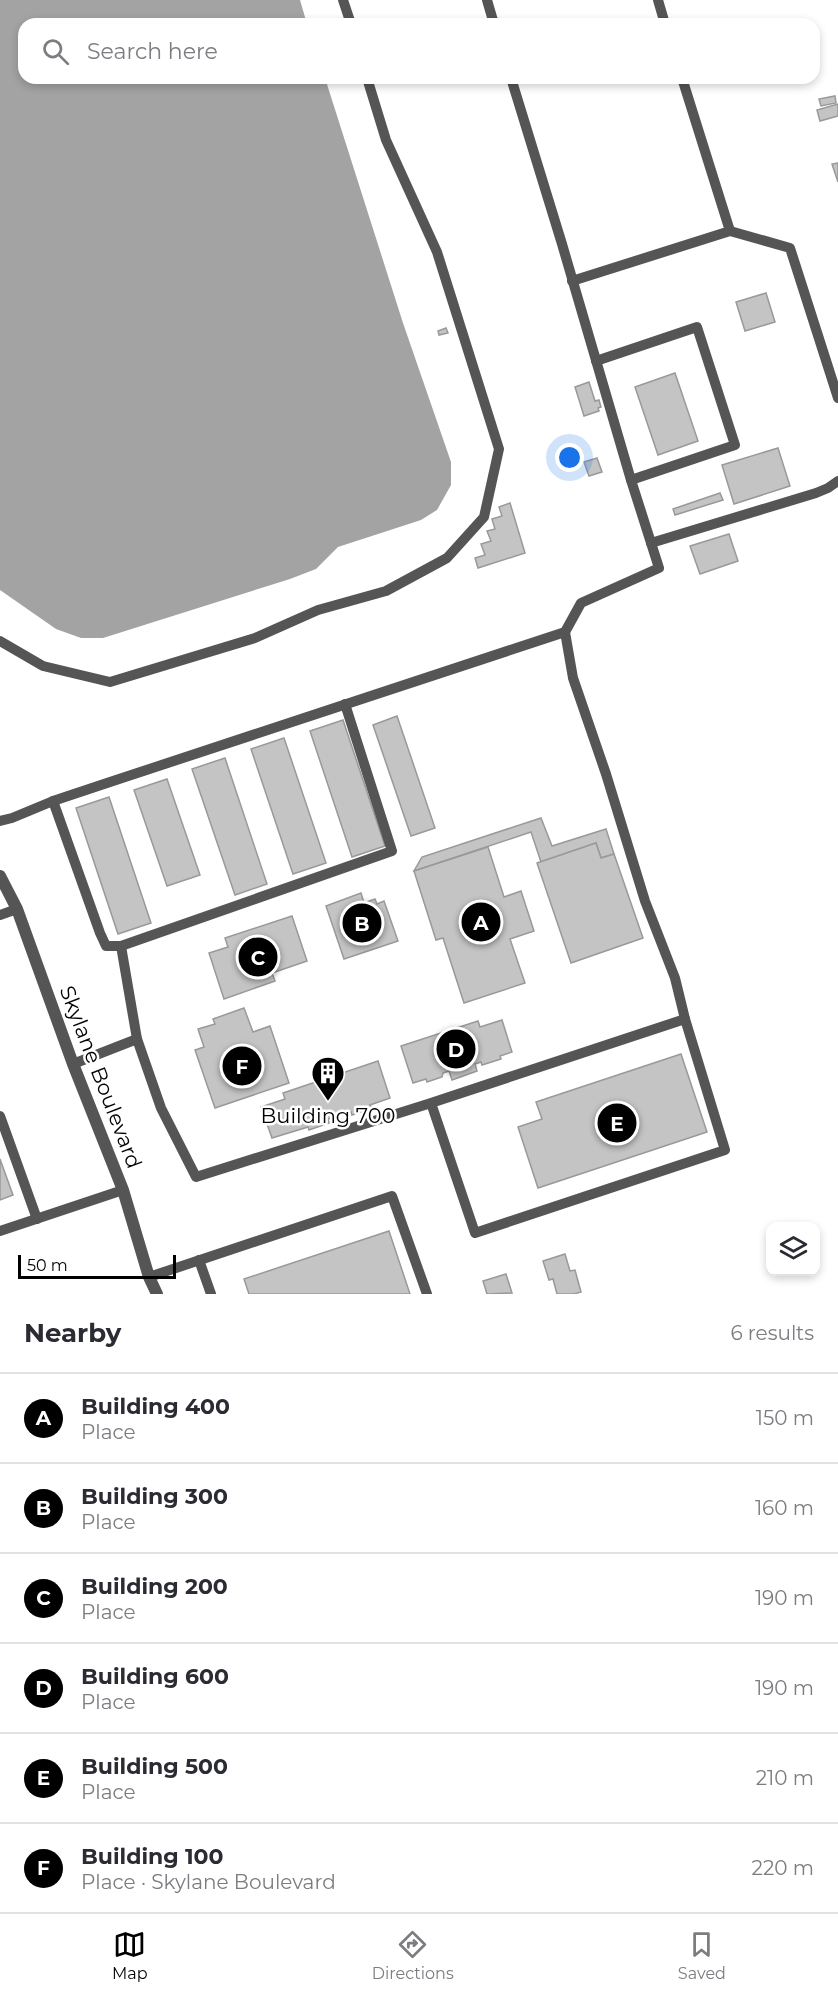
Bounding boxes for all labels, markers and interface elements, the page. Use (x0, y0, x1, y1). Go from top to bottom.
search box (18, 18, 820, 84)
icon: search (39, 35, 72, 68)
text: Search here (87, 38, 218, 65)
your location (555, 443, 584, 472)
pin: B (342, 900, 382, 946)
pin: A (462, 900, 500, 944)
pin: C (238, 934, 278, 980)
street label: Skylane Boulevard (55, 982, 147, 1172)
pin: D (436, 1026, 476, 1072)
pin: F (222, 1044, 262, 1088)
building icon: Building 700 (310, 1055, 346, 1102)
pin: E (598, 1100, 636, 1146)
place label: Building 700 (261, 1103, 395, 1128)
map controls (766, 1222, 820, 1276)
button: layers (766, 1222, 820, 1276)
scale bar (18, 1252, 176, 1280)
text: 50 m (27, 1256, 68, 1275)
text: Nearby (24, 1317, 121, 1349)
text: 6 results (730, 1321, 814, 1345)
text: Building 400 (81, 1393, 230, 1420)
text: A (36, 1406, 51, 1430)
text: 150 m (756, 1406, 814, 1430)
text: Place (81, 1420, 136, 1444)
text: Building 300 (81, 1483, 228, 1510)
text: B (36, 1496, 51, 1520)
text: 160 m (755, 1496, 814, 1520)
text: Place (81, 1510, 136, 1534)
text: Building 200 (81, 1573, 228, 1600)
text: C (36, 1586, 51, 1610)
text: 190 m (755, 1586, 814, 1610)
text: Place (81, 1600, 136, 1624)
text: Building 600 (81, 1663, 229, 1690)
text: D (35, 1676, 52, 1700)
text: 190 m (755, 1676, 814, 1700)
text: Place (81, 1690, 136, 1714)
text: Building 500 (81, 1753, 228, 1780)
text: E (37, 1766, 50, 1790)
text: 210 m (756, 1766, 814, 1790)
text: Place (81, 1780, 136, 1804)
text: Building 100 (81, 1843, 223, 1870)
text: F (37, 1856, 50, 1880)
text: 220 m (752, 1856, 814, 1880)
text: Place · Skylane Boulevard (81, 1870, 336, 1894)
tab: Map (112, 1928, 148, 1983)
tab: Directions (372, 1928, 454, 1983)
tab: Saved (678, 1928, 726, 1983)

